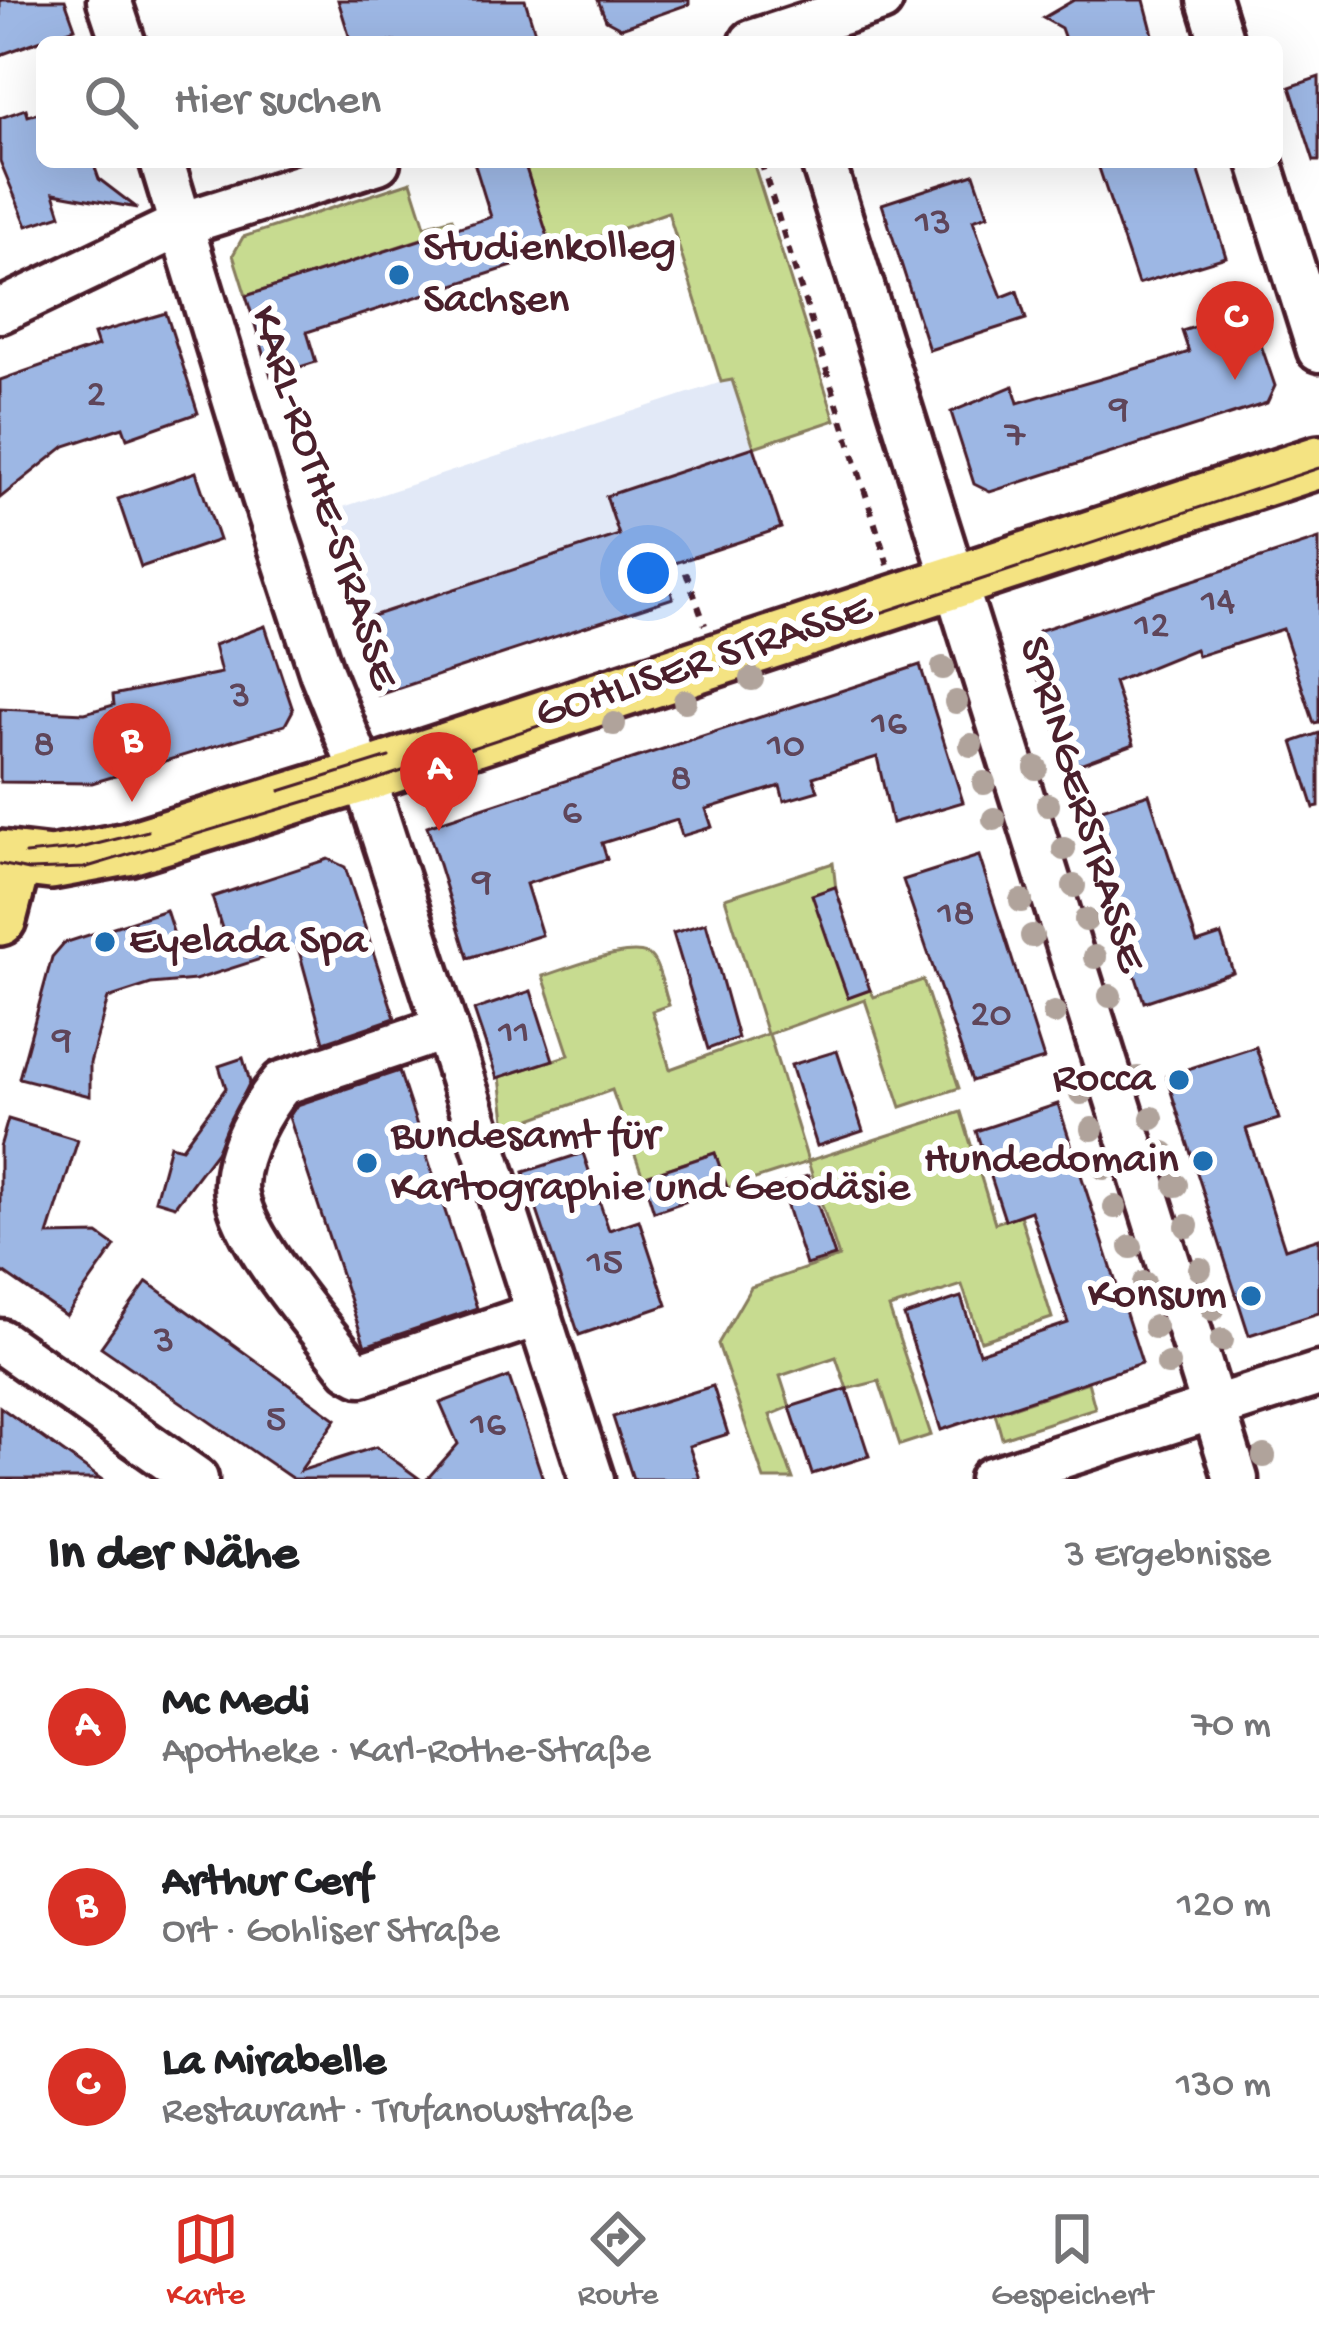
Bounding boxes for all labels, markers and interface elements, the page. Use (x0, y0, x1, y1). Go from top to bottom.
search box (36, 36, 1283, 168)
icon: search (78, 69, 144, 135)
text: Hier suchen (174, 76, 381, 129)
house number: 13 (914, 202, 951, 248)
place label: Studienkolleg Sachsen (423, 223, 676, 328)
marker: Studienkolleg Sachsen (386, 262, 412, 288)
pin: C (1196, 281, 1274, 380)
street label: KARL-ROTHE-STRASSE (235, 300, 410, 698)
house number: 2 (86, 374, 106, 420)
house number: 9 (1108, 388, 1129, 434)
house number: 7 (1004, 414, 1027, 460)
your location (618, 543, 678, 603)
house number: 14 (1200, 581, 1235, 627)
street label: GOHLISER STRASSE (530, 584, 880, 743)
house number: 12 (1134, 605, 1169, 651)
street label: SPRINGERSTRASSE (1004, 631, 1157, 981)
house number: 3 (229, 675, 250, 721)
pin: B (93, 703, 171, 802)
house number: 16 (870, 703, 907, 749)
house number: 8 (33, 724, 55, 770)
house number: 10 (766, 725, 805, 771)
pin: A (400, 732, 478, 831)
house number: 8 (670, 758, 692, 804)
house number: 6 (562, 792, 582, 838)
house number: 9 (471, 861, 492, 907)
house number: 18 (936, 893, 975, 939)
place label: Eyelada Spa (129, 916, 369, 969)
marker: Eyelada Spa (92, 929, 118, 955)
house number: 20 (970, 994, 1012, 1040)
house number: 11 (497, 1012, 530, 1058)
house number: 9 (51, 1019, 72, 1065)
place label: Rocca (1052, 1054, 1157, 1107)
marker: Rocca (1166, 1067, 1192, 1093)
place label: Bundesamt für Kartographie und Geodäsie (390, 1111, 911, 1216)
place label: Hundedomain (923, 1135, 1179, 1188)
marker: Hundedomain (1190, 1148, 1216, 1174)
marker: Bundesamt für Kartographie und Geodäsie (354, 1150, 380, 1176)
house number: 15 (586, 1242, 623, 1288)
place label: Konsum (1088, 1270, 1227, 1323)
marker: Konsum (1238, 1283, 1264, 1309)
house number: 3 (153, 1320, 174, 1366)
house number: 5 (266, 1399, 286, 1445)
house number: 16 (469, 1404, 506, 1450)
text: In der Nähe (48, 1527, 298, 1587)
text: 3 Ergebnisse (1065, 1534, 1271, 1580)
text: Mc Medi (162, 1677, 310, 1730)
text: A (75, 1704, 99, 1750)
text: 70 m (1192, 1704, 1271, 1750)
text: Apotheke · Karl-Rothe-Straße (162, 1730, 651, 1776)
text: Arthur Cerf (162, 1857, 372, 1910)
text: B (77, 1884, 97, 1930)
text: 120 m (1177, 1884, 1271, 1930)
text: Ort · Gohliser Straße (162, 1910, 500, 1956)
text: La Mirabelle (162, 2037, 386, 2090)
text: C (76, 2064, 98, 2110)
text: 130 m (1176, 2064, 1271, 2110)
text: Restaurant · Trufanowstraße (162, 2090, 633, 2136)
tab: Karte (166, 2206, 245, 2316)
tab: Route (578, 2206, 658, 2316)
tab: Gespeichert (991, 2206, 1153, 2316)

